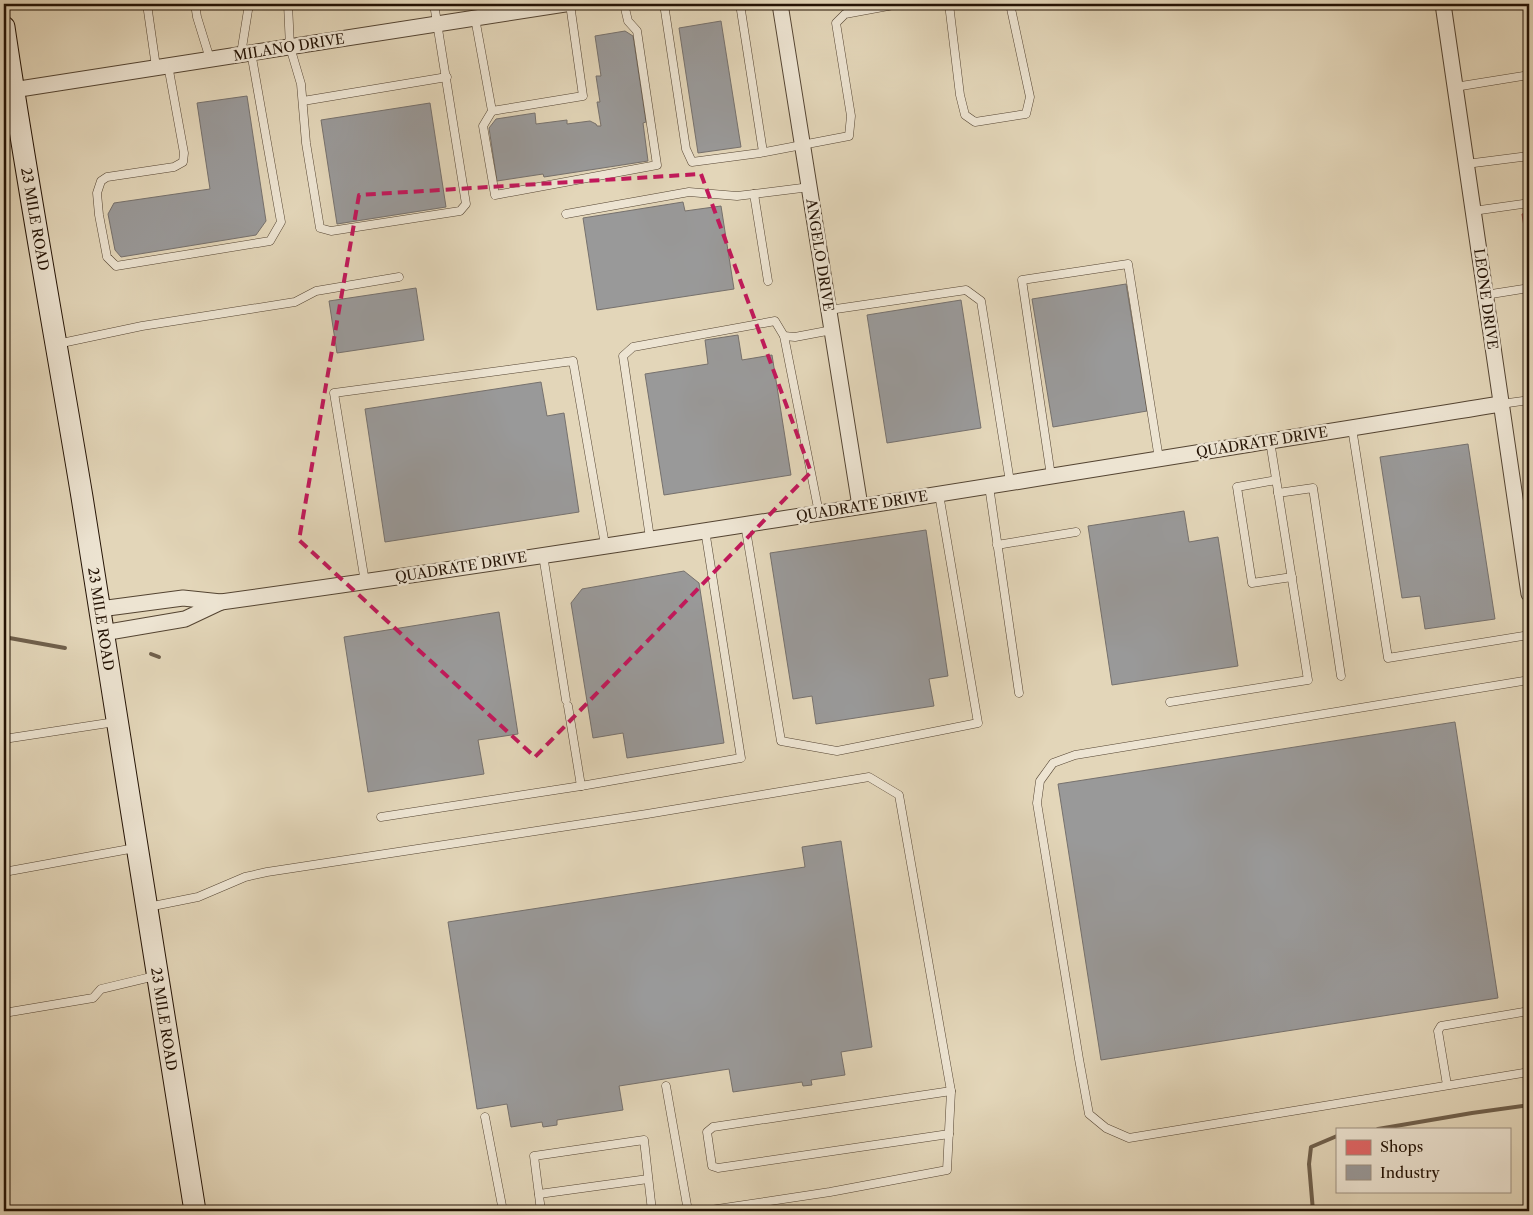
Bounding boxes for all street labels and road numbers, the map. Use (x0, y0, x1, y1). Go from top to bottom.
street label: MILANO DRIVE (232, 29, 346, 65)
street label: 23 MILE ROAD (17, 166, 53, 272)
street label: ANGELO DRIVE (802, 196, 838, 313)
street label: LEONE DRIVE (1470, 247, 1502, 351)
street label: QUADRATE DRIVE (1195, 423, 1329, 461)
street label: QUADRATE DRIVE (795, 487, 929, 525)
street label: QUADRATE DRIVE (394, 548, 528, 586)
street label: 23 MILE ROAD (84, 566, 118, 672)
street label: 23 MILE ROAD (147, 966, 181, 1072)

